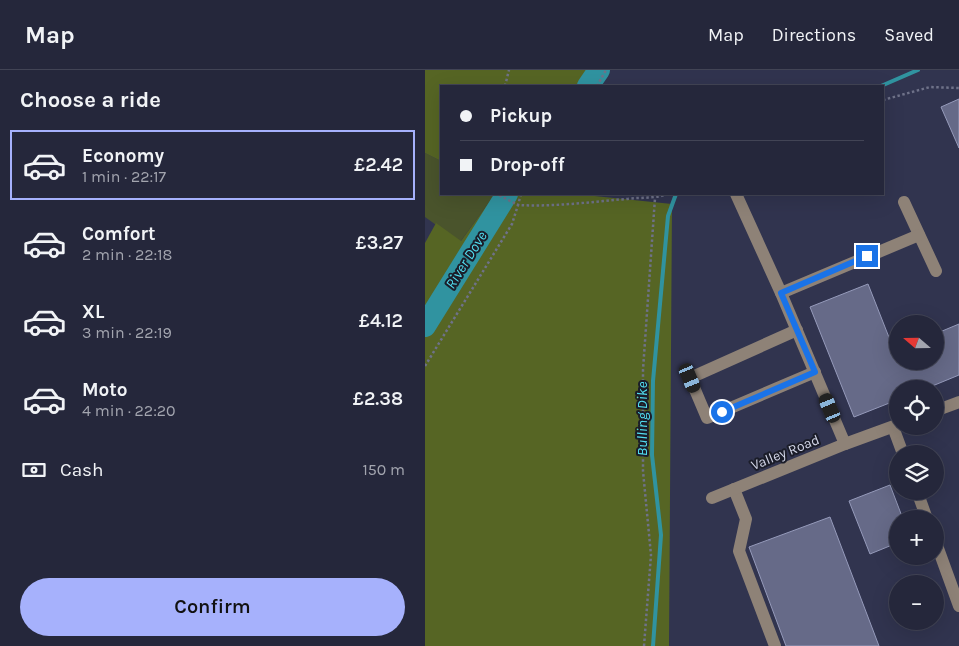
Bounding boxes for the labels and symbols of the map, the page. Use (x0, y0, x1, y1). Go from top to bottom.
water label: River Dove (441, 228, 491, 292)
route end (856, 245, 878, 267)
north arrow (889, 315, 944, 370)
car (677, 361, 702, 395)
water label: Bulling Dike (633, 382, 651, 456)
car (817, 391, 842, 425)
route start (711, 401, 733, 423)
street label: Valley Road (749, 431, 822, 474)

